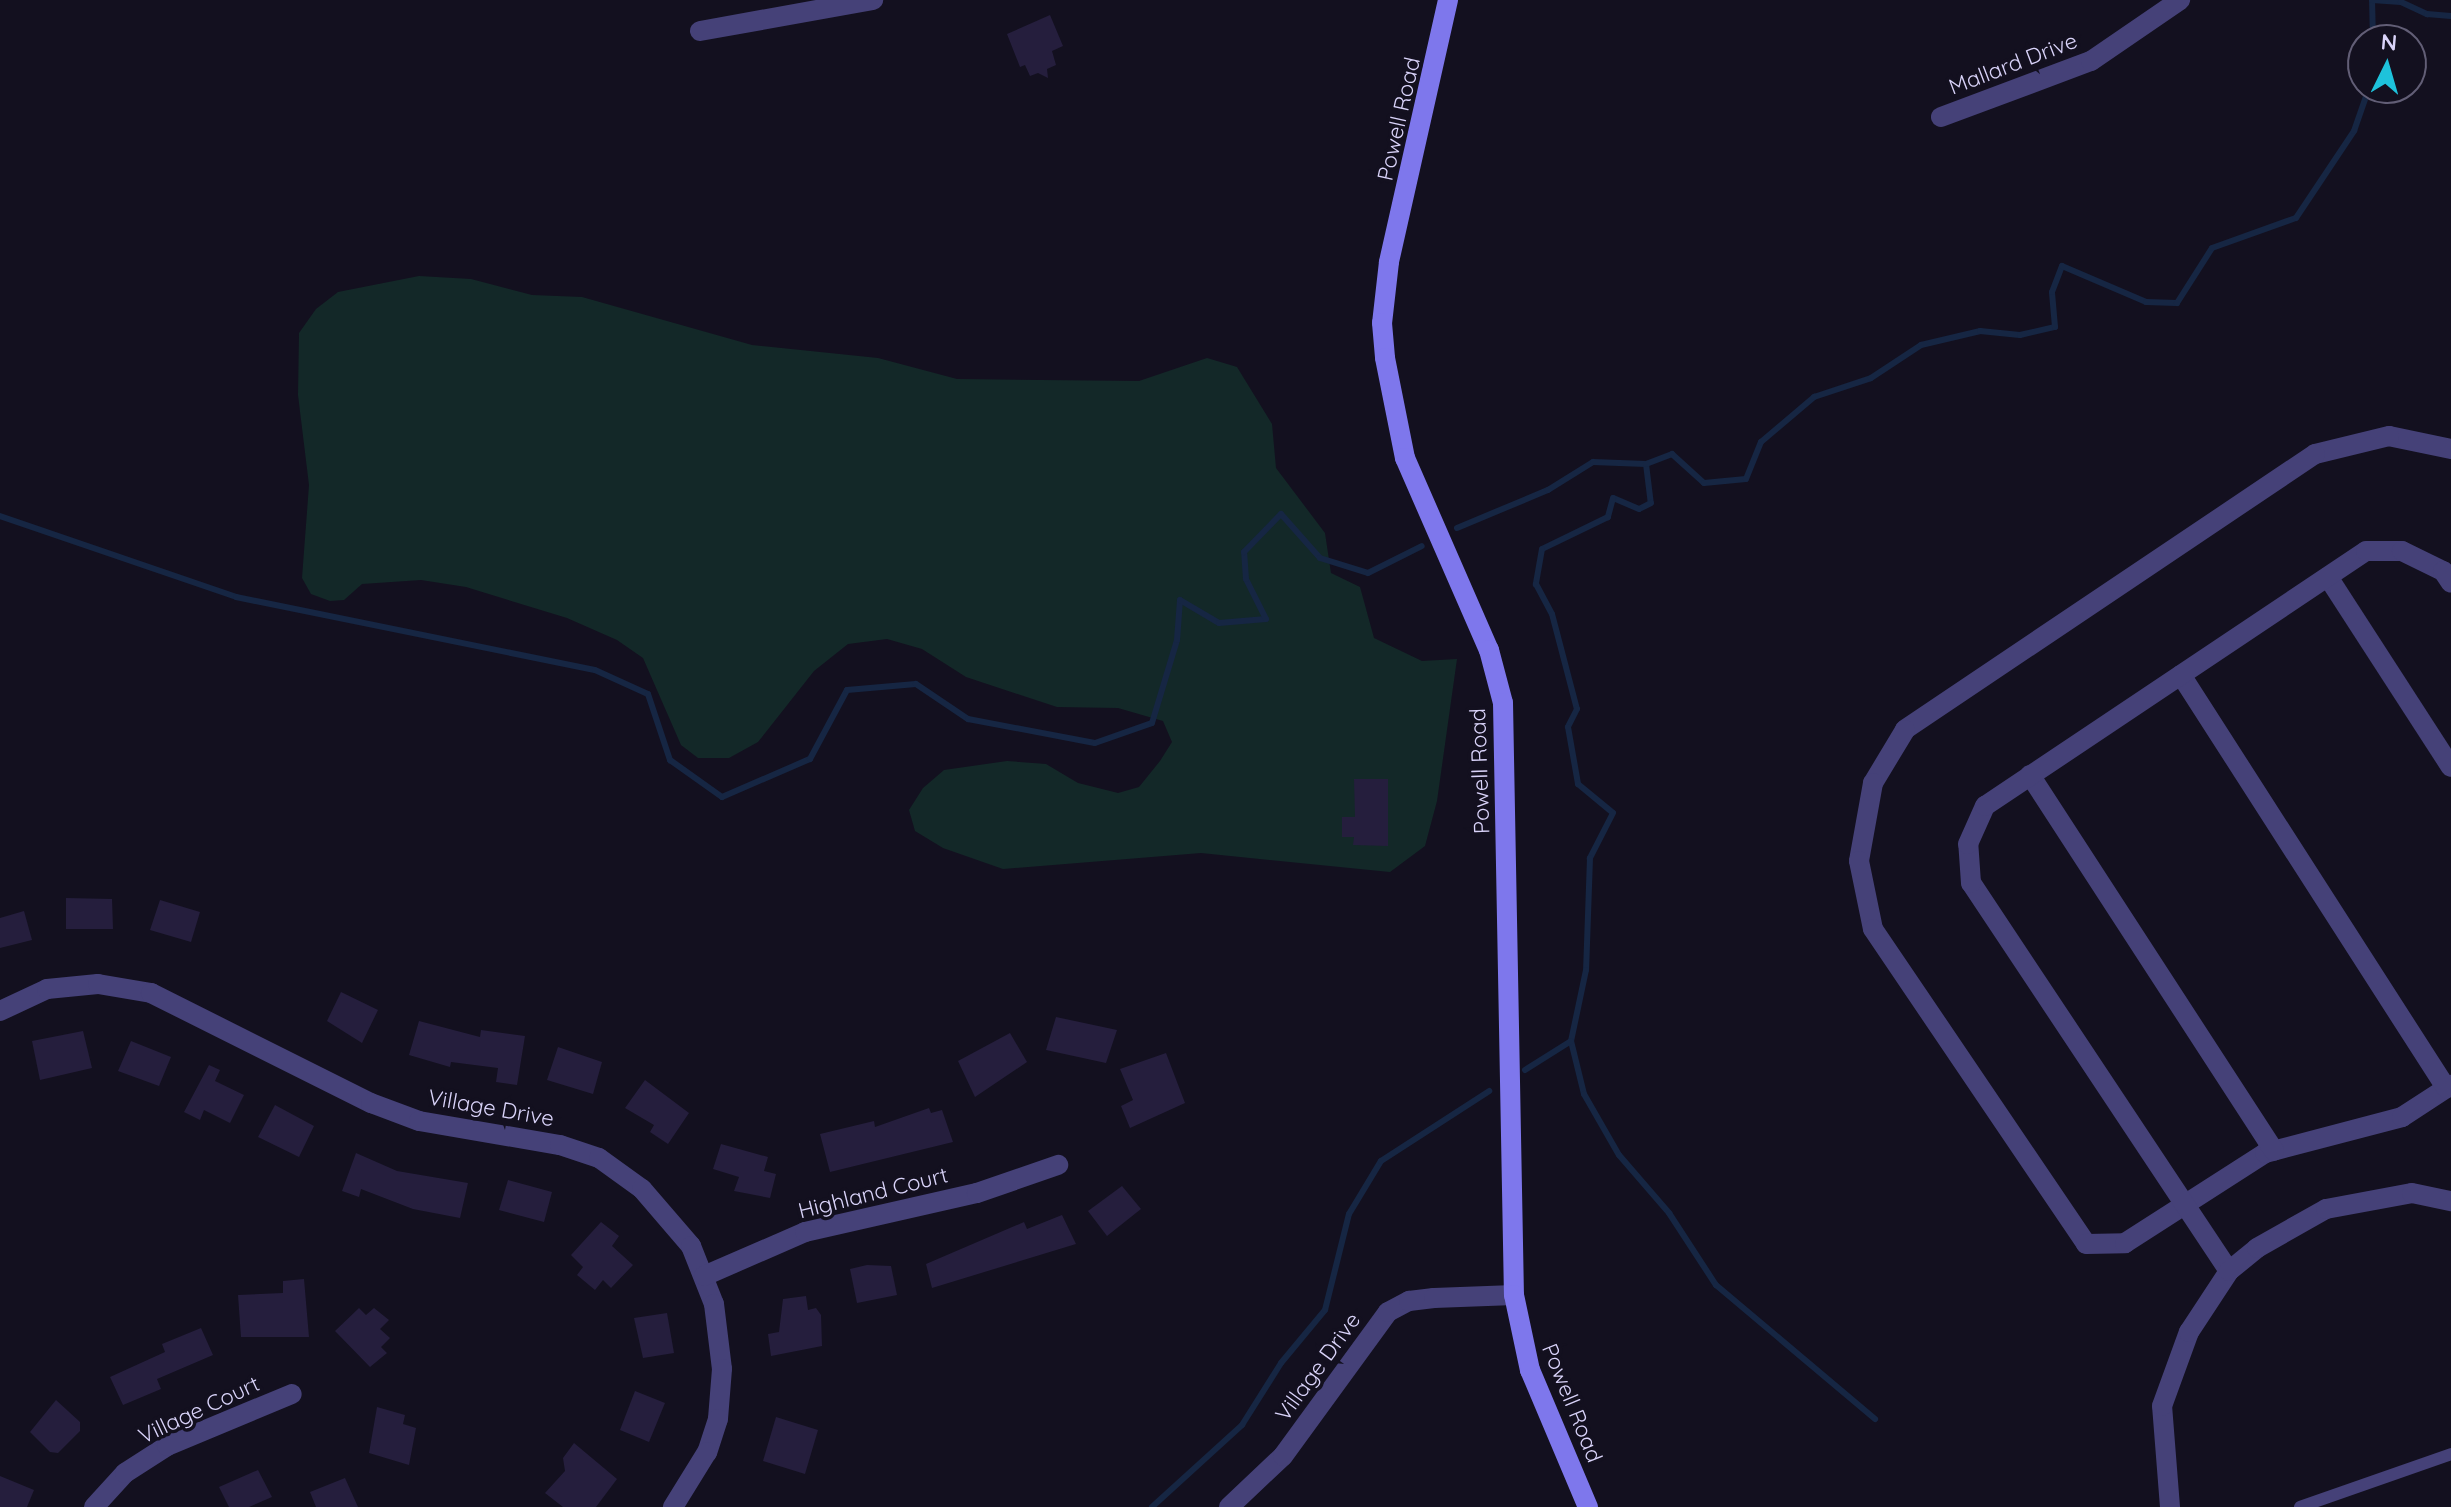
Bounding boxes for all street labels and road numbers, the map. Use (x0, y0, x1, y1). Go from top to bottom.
street label: Mallard Drive (1945, 27, 2081, 101)
street label: Powell Road (1372, 55, 1426, 183)
street label: Powell Road (1465, 708, 1495, 834)
street label: Village Drive (426, 1084, 556, 1132)
street label: Highland Court (795, 1162, 951, 1224)
street label: Village Drive (1270, 1308, 1366, 1426)
street label: Powell Road (1536, 1340, 1608, 1466)
street label: Village Court (134, 1370, 264, 1450)

